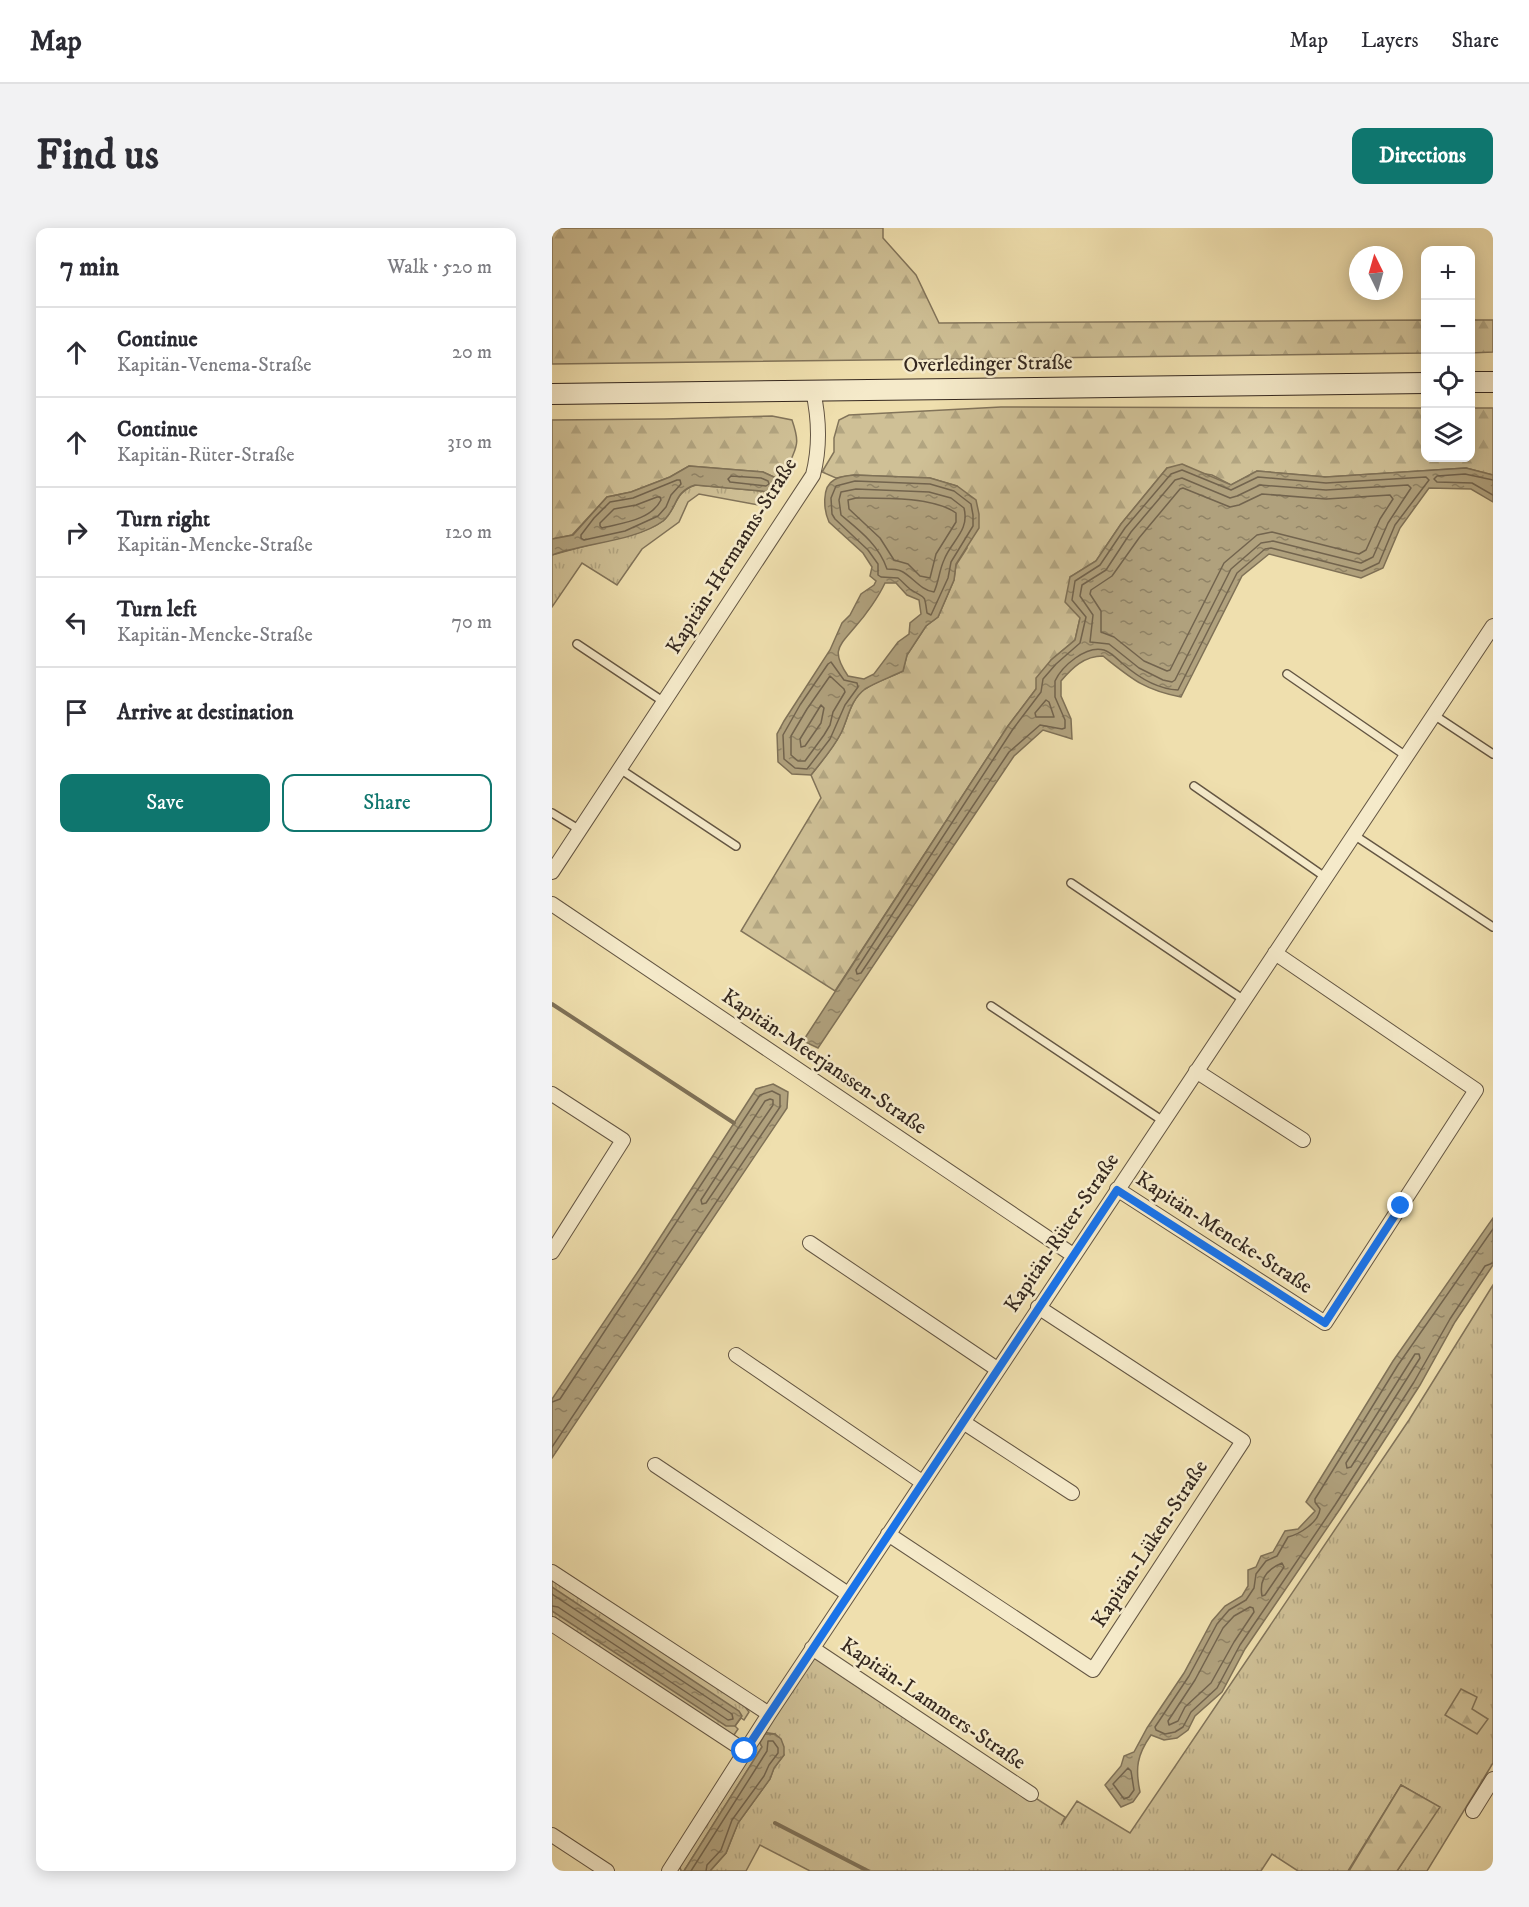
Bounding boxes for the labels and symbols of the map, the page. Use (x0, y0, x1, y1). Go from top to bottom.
north arrow (1349, 246, 1403, 300)
street label: Overledinger Straße (903, 350, 1073, 378)
street label: Kapitän-Hermanns-Straße (661, 453, 803, 659)
street label: Kapitän-Meerjanssen-Straße (716, 984, 932, 1141)
street label: Kapitän-Rüter-Straße (999, 1148, 1125, 1318)
street label: Kapitän-Mencke-Straße (1131, 1166, 1318, 1300)
route end (1387, 1192, 1413, 1218)
street label: Kapitän-Lüken-Straße (1086, 1455, 1214, 1633)
street label: Kapitän-Lammers-Straße (835, 1632, 1031, 1776)
route start (731, 1737, 757, 1763)

